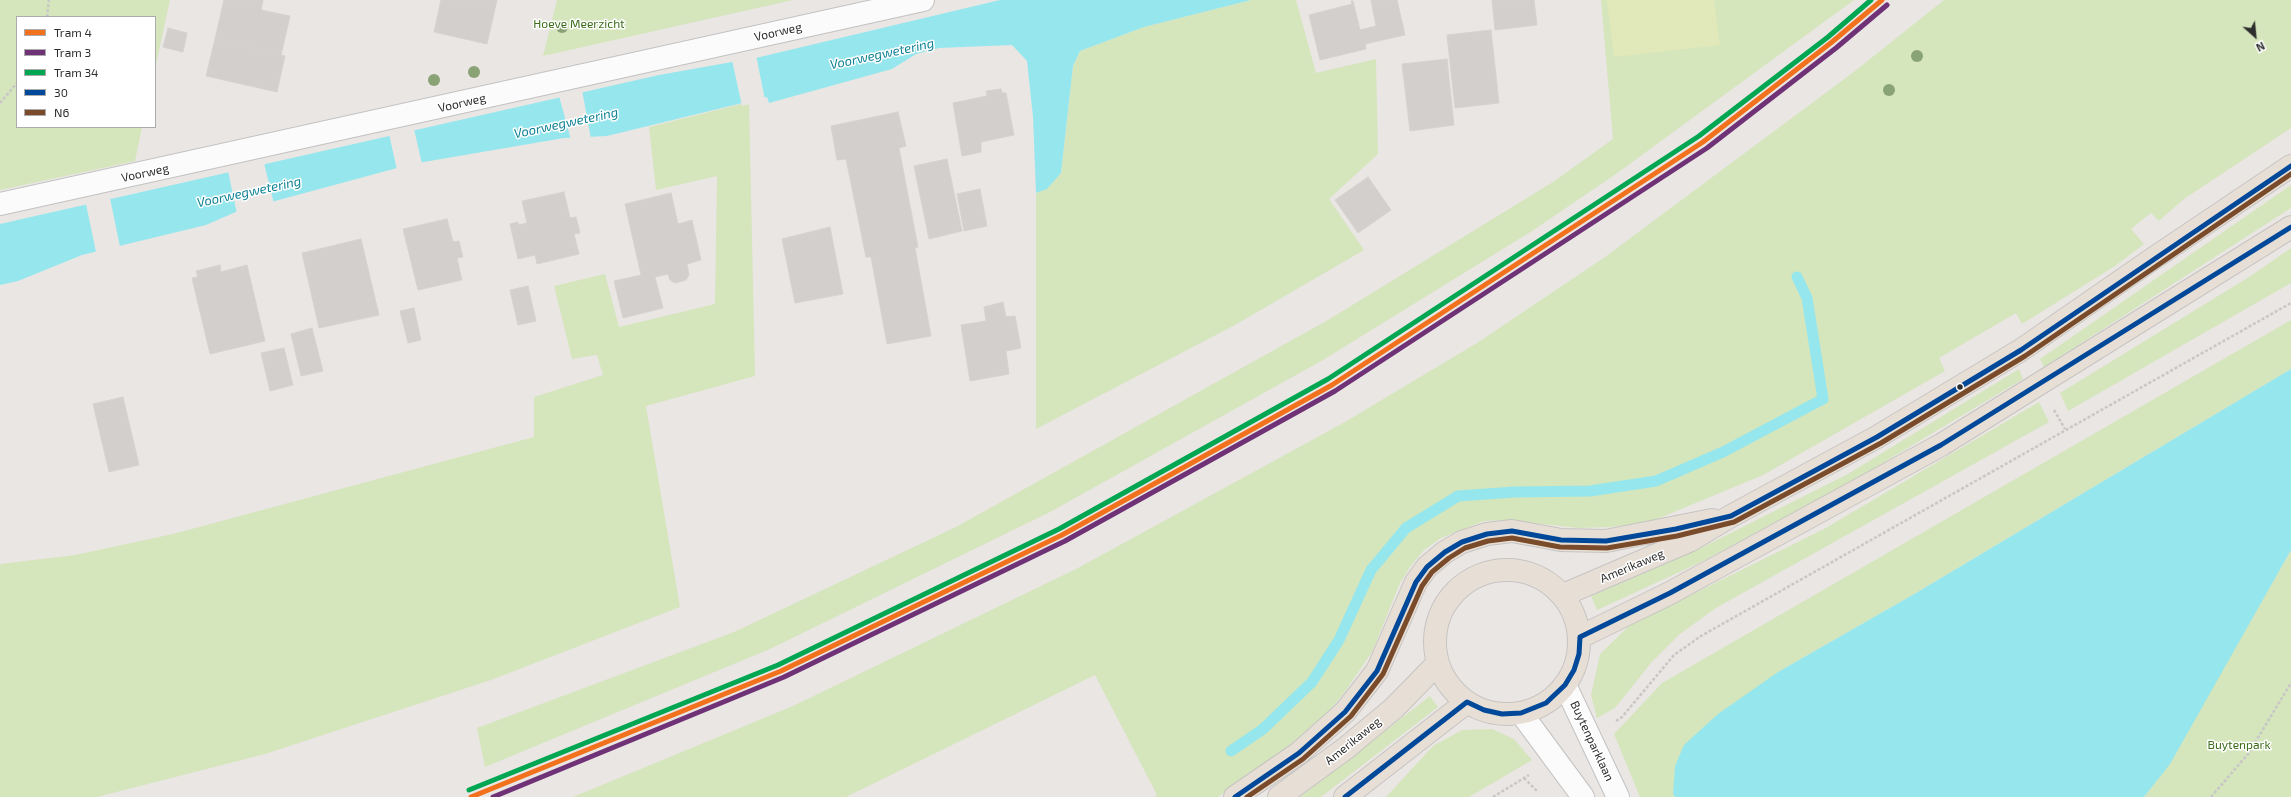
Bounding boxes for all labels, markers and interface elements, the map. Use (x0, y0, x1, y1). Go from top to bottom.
legend (16, 16, 156, 128)
north arrow (2235, 16, 2275, 56)
park label: Hoeve Meerzicht (533, 17, 625, 31)
street label: Voorweg (753, 20, 803, 44)
text: Tram 4 (54, 25, 92, 39)
water label: Voorwegwetering (829, 35, 935, 73)
text: N (2254, 40, 2267, 55)
text: Tram 3 (54, 45, 91, 59)
text: Tram 34 (54, 65, 99, 79)
text: 30 (54, 85, 68, 99)
street label: Voorweg (437, 91, 487, 115)
water label: Voorwegwetering (513, 104, 619, 142)
text: N6 (54, 105, 69, 119)
street label: Voorweg (120, 161, 170, 185)
water label: Voorwegwetering (196, 173, 302, 211)
unlabelled marker (1955, 382, 1965, 392)
street label: Amerikaweg (1598, 546, 1666, 586)
street label: Buytenparklaan (1567, 699, 1617, 783)
street label: Amerikaweg (1322, 714, 1384, 768)
park label: Buytenpark (2207, 738, 2271, 752)

